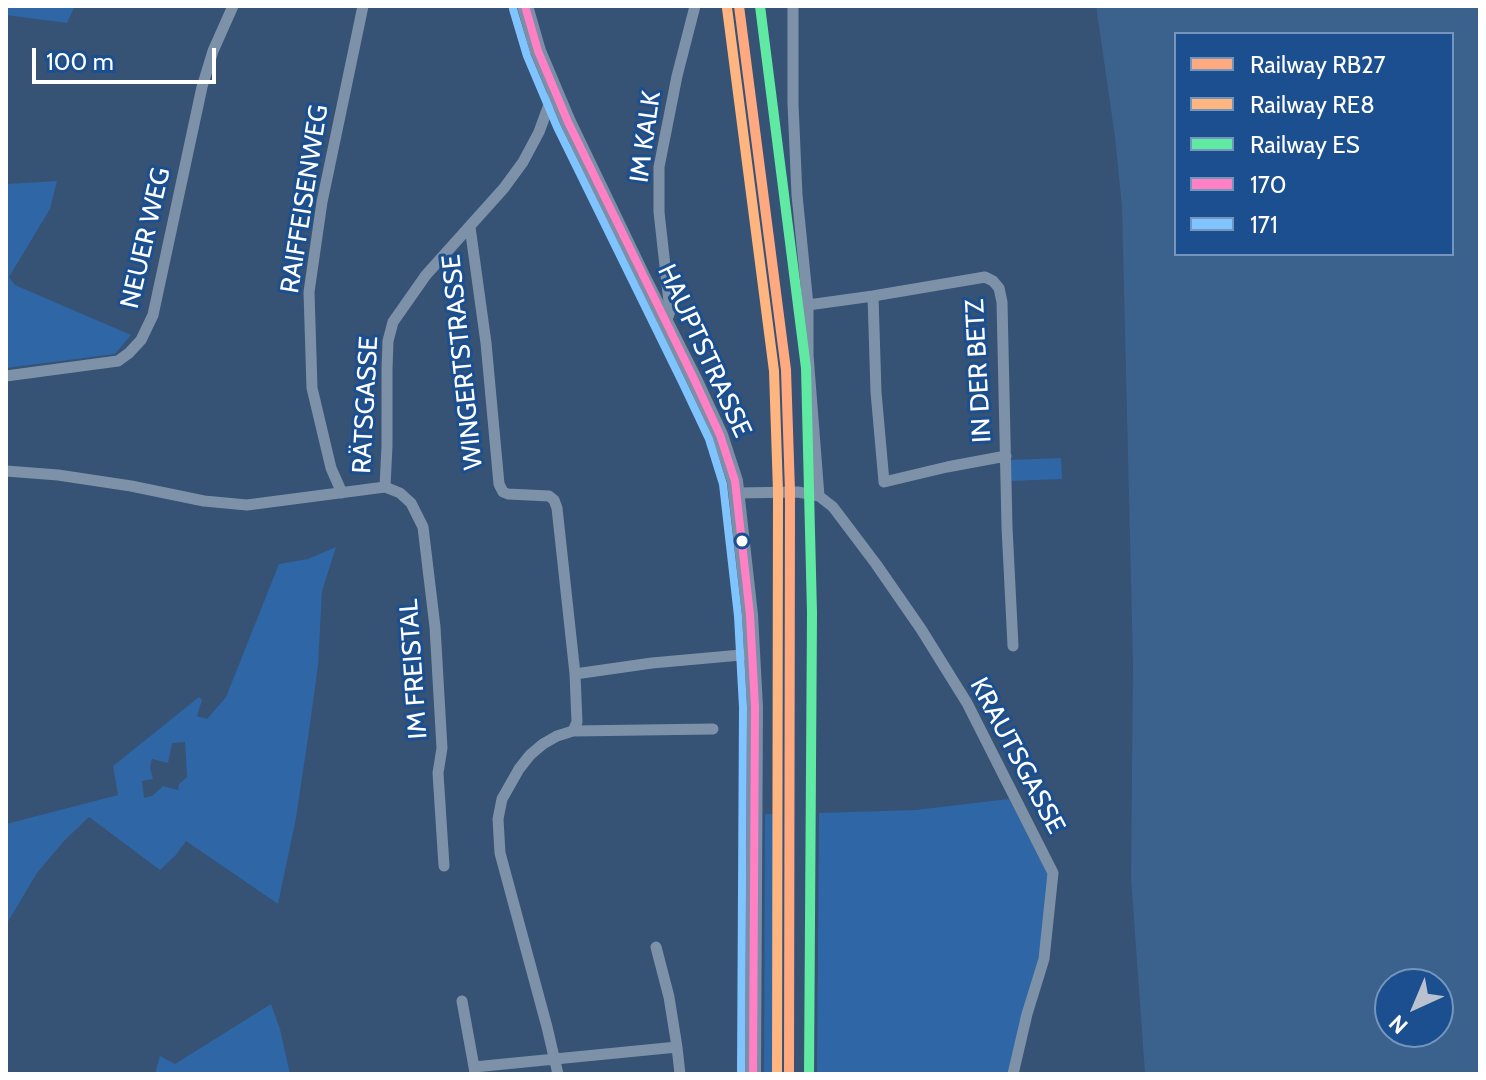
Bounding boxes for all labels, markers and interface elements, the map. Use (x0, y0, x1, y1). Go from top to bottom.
scale bar (36, 32, 220, 82)
legend (1174, 32, 1454, 256)
text: 100 m (46, 47, 114, 76)
text: Railway RB27 (1250, 50, 1386, 79)
street label: IM KALK (624, 89, 668, 185)
text: Railway RE8 (1250, 90, 1375, 119)
street label: RAIFFEISENWEG (275, 102, 335, 296)
text: Railway ES (1250, 130, 1360, 159)
street label: NEUER WEG (115, 165, 177, 311)
text: 170 (1250, 170, 1286, 199)
text: 171 (1250, 210, 1278, 239)
street label: WINGERTSTRASSE (436, 253, 490, 471)
street label: HAUPTSTRASSE (650, 260, 758, 442)
street label: IN DER BETZ (960, 298, 998, 444)
street label: RÄTSGASSE (347, 335, 385, 475)
unlabelled marker (734, 533, 750, 549)
street label: IM FREISTAL (394, 598, 434, 740)
street label: KRAUTSGASSE (963, 673, 1071, 839)
north arrow (1374, 968, 1454, 1048)
text: N (1383, 1009, 1413, 1039)

